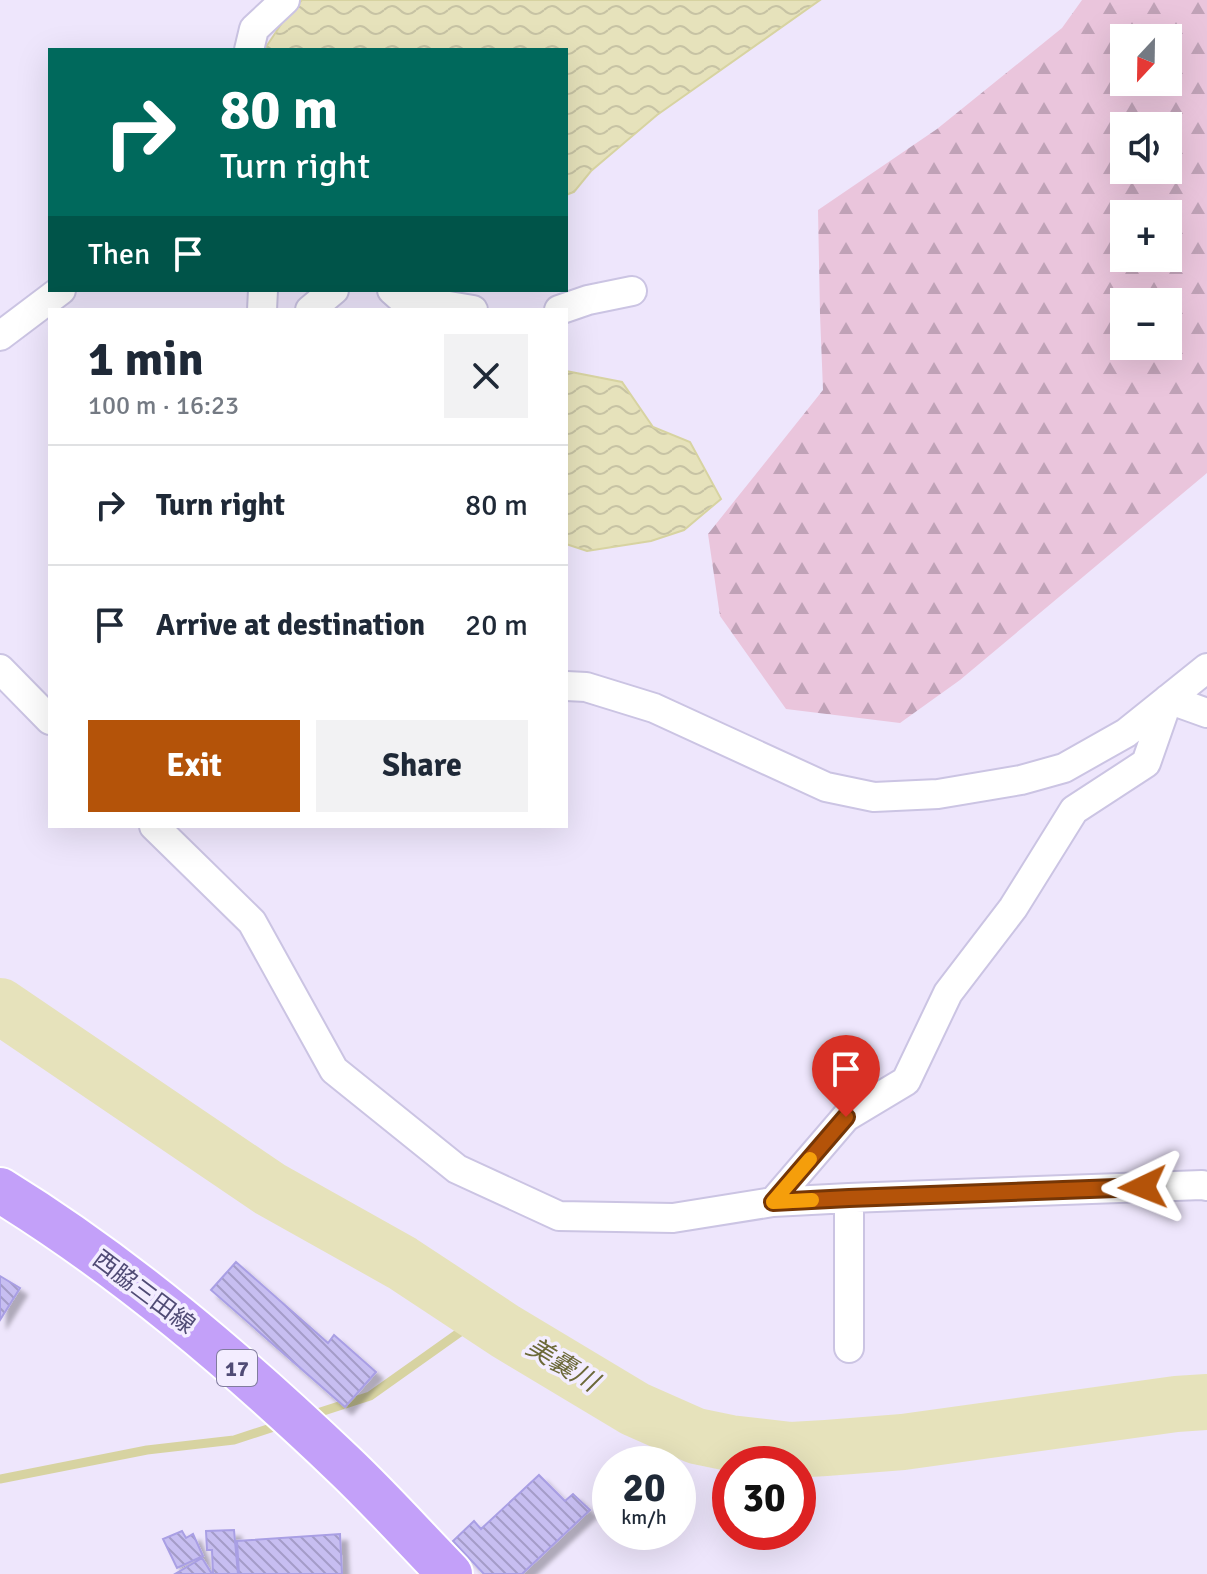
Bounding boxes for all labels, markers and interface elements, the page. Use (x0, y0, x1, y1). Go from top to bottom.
north arrow (1110, 24, 1182, 96)
map controls (1110, 24, 1182, 360)
text: 80 m (220, 75, 338, 144)
icon: right (88, 80, 192, 184)
button: sound (1110, 112, 1182, 184)
text: Turn right (220, 144, 370, 189)
button: + (1110, 200, 1182, 272)
icon: arrive (166, 232, 210, 276)
text: Then (88, 236, 150, 273)
button: − (1110, 288, 1182, 360)
text: 1 min (88, 330, 204, 389)
button: close (444, 334, 528, 418)
text: 100 m · 16:23 (88, 390, 239, 422)
icon: right (88, 483, 132, 527)
text: Turn right (156, 487, 285, 524)
text: 80 m (465, 487, 528, 524)
icon: arrive (88, 603, 132, 647)
text: Arrive at destination (156, 607, 425, 644)
text: 20 m (465, 607, 528, 644)
button: Exit (88, 720, 300, 812)
button: Share (316, 720, 528, 812)
pin (812, 1035, 880, 1117)
icon: arrive (824, 1047, 868, 1091)
position arrow (1101, 1145, 1185, 1229)
street label: 西脇三田線 (87, 1244, 201, 1340)
water label: 美嚢川 (520, 1331, 606, 1400)
road number: 17 (217, 1350, 257, 1386)
speed limit sign: 30 (712, 1446, 816, 1550)
text: 20 (622, 1463, 666, 1513)
text: km/h (621, 1505, 667, 1530)

